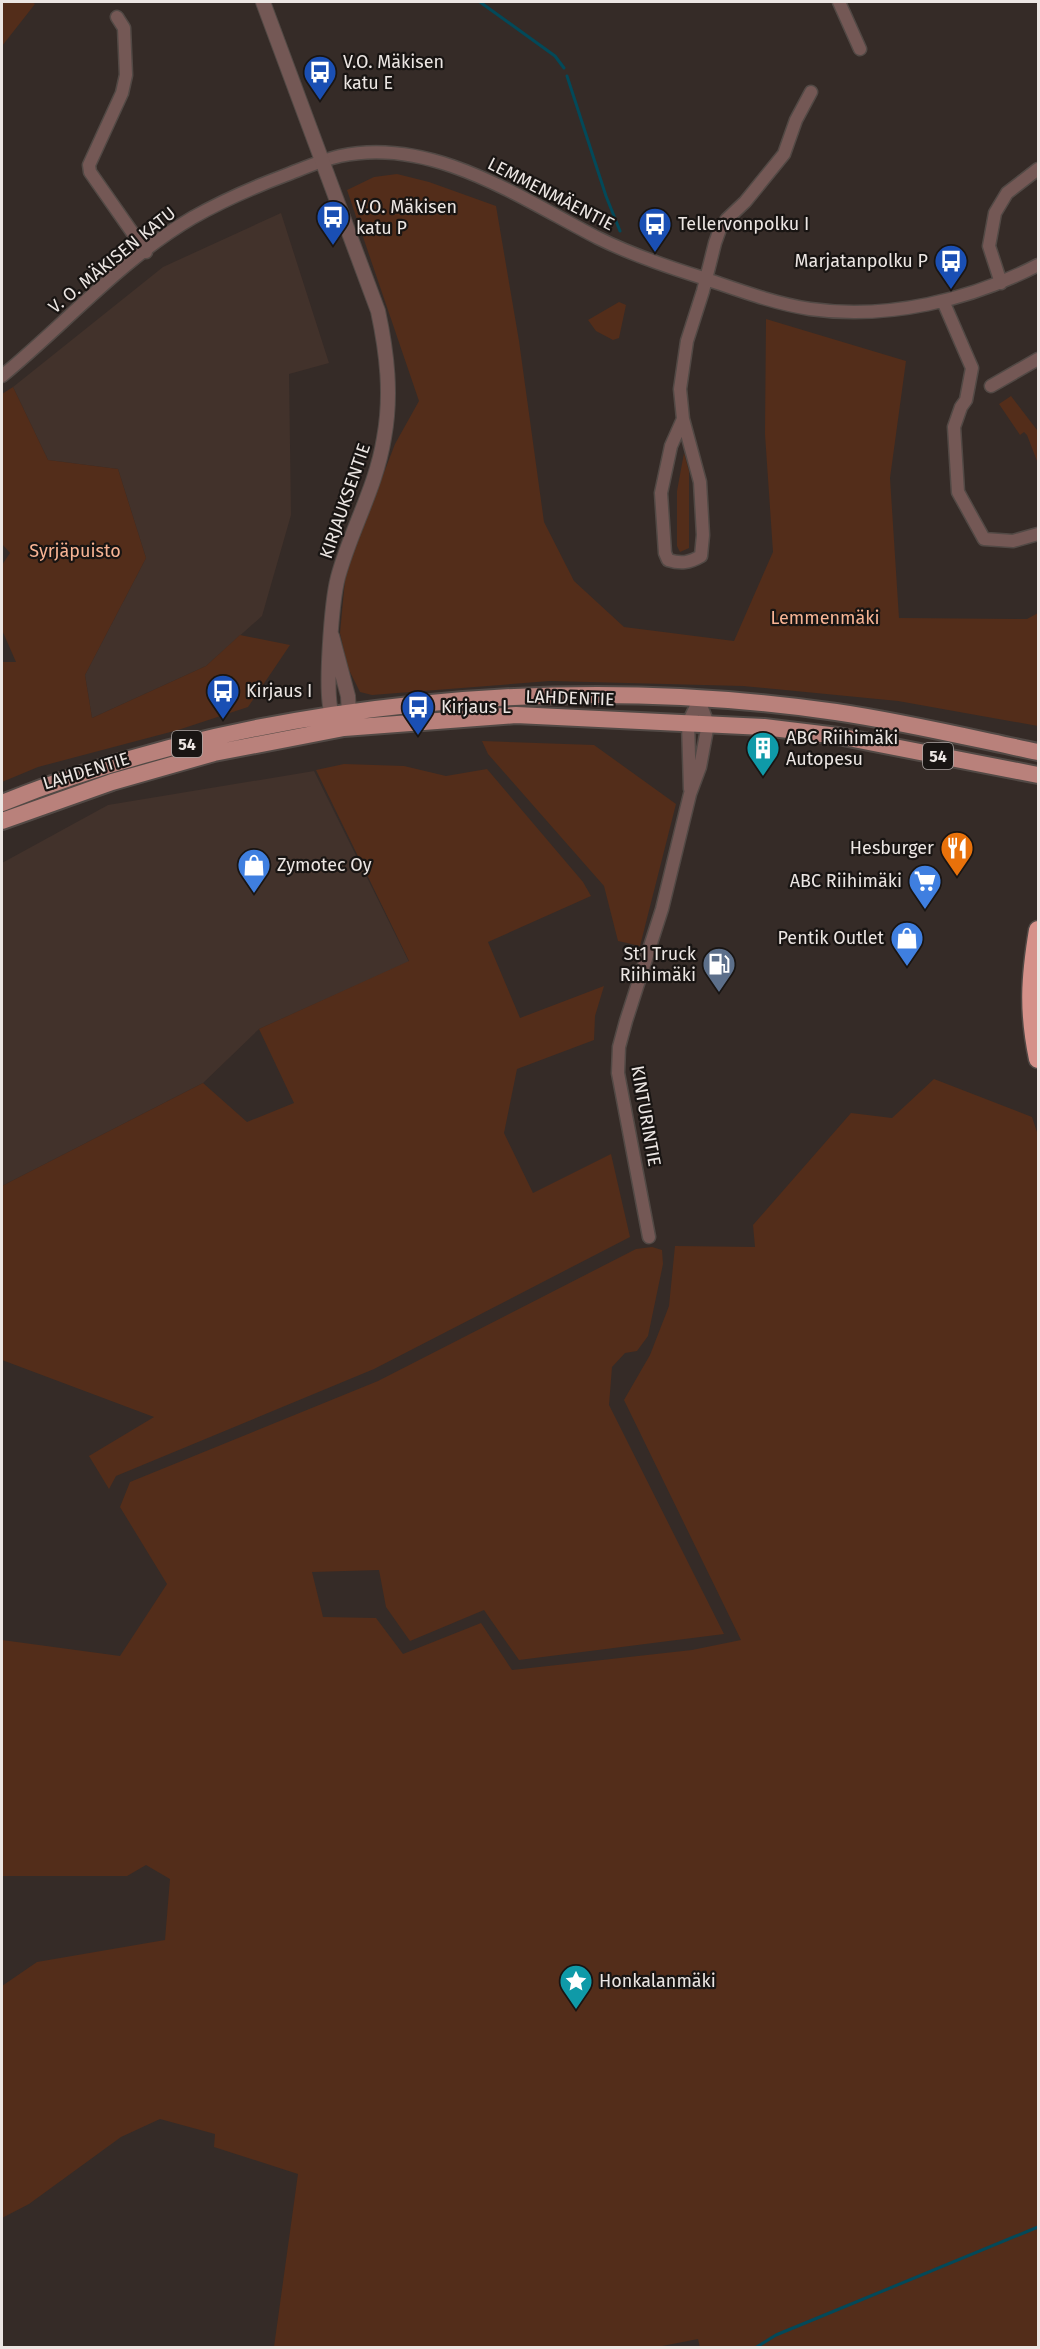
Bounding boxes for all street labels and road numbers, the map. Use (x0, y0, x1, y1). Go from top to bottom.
street label: LEMMENMÄENTIE (484, 153, 618, 235)
street label: V. O. MÄKISEN KATU (44, 202, 180, 318)
street label: KIRJAUKSENTIE (315, 440, 375, 562)
street label: LAHDENTIE (525, 685, 615, 711)
road number: 54 (172, 731, 202, 757)
road number: 54 (923, 743, 953, 769)
street label: LAHDENTIE (40, 747, 132, 795)
street label: KINTURINTIE (626, 1064, 666, 1168)

